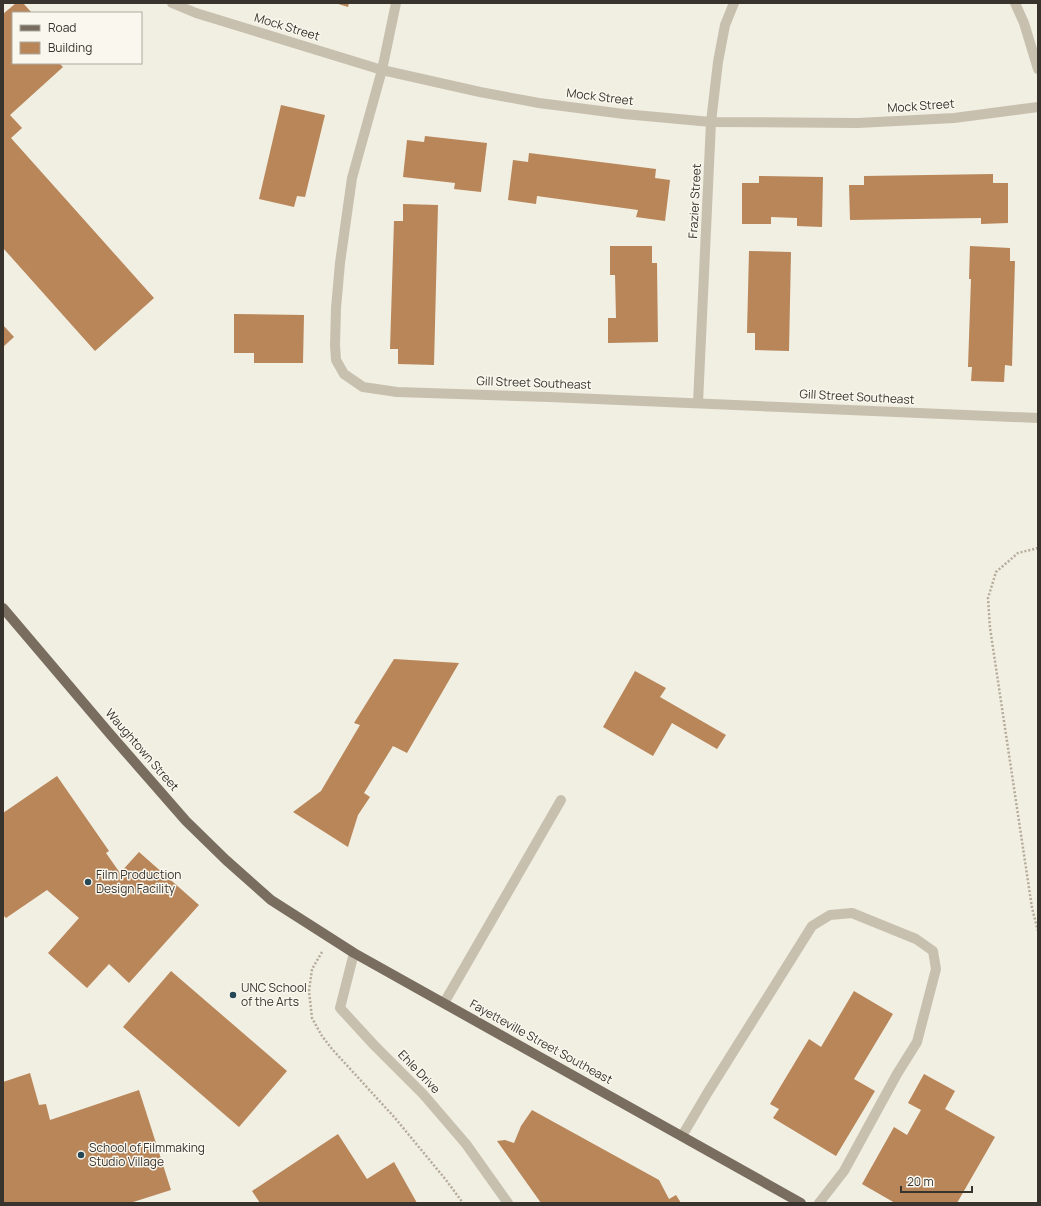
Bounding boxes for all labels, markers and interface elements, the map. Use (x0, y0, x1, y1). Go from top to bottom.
street label: Mock Street (252, 9, 322, 45)
legend (12, 12, 142, 64)
text: Road (48, 19, 76, 36)
text: Building (48, 39, 92, 56)
street label: Mock Street (566, 84, 635, 109)
street label: Mock Street (887, 95, 955, 116)
street label: Frazier Street (684, 163, 705, 239)
street label: Gill Street Southeast (476, 372, 592, 393)
street label: Gill Street Southeast (799, 385, 915, 408)
street label: Waughtown Street (102, 705, 183, 795)
place label: Film Production Design Facility (96, 866, 182, 897)
marker: Film Production Design Facility (83, 877, 93, 887)
place label: UNC School of the Arts (241, 979, 307, 1010)
marker: UNC School of the Arts (228, 990, 238, 1000)
street label: Fayetteville Street Southeast (467, 995, 616, 1088)
street label: Ehle Drive (394, 1046, 444, 1097)
place label: School of Filmmaking Studio Village (89, 1139, 205, 1170)
marker: School of Filmmaking Studio Village (76, 1150, 86, 1160)
scale bar (901, 1168, 972, 1194)
text: 20 m (907, 1173, 934, 1190)

